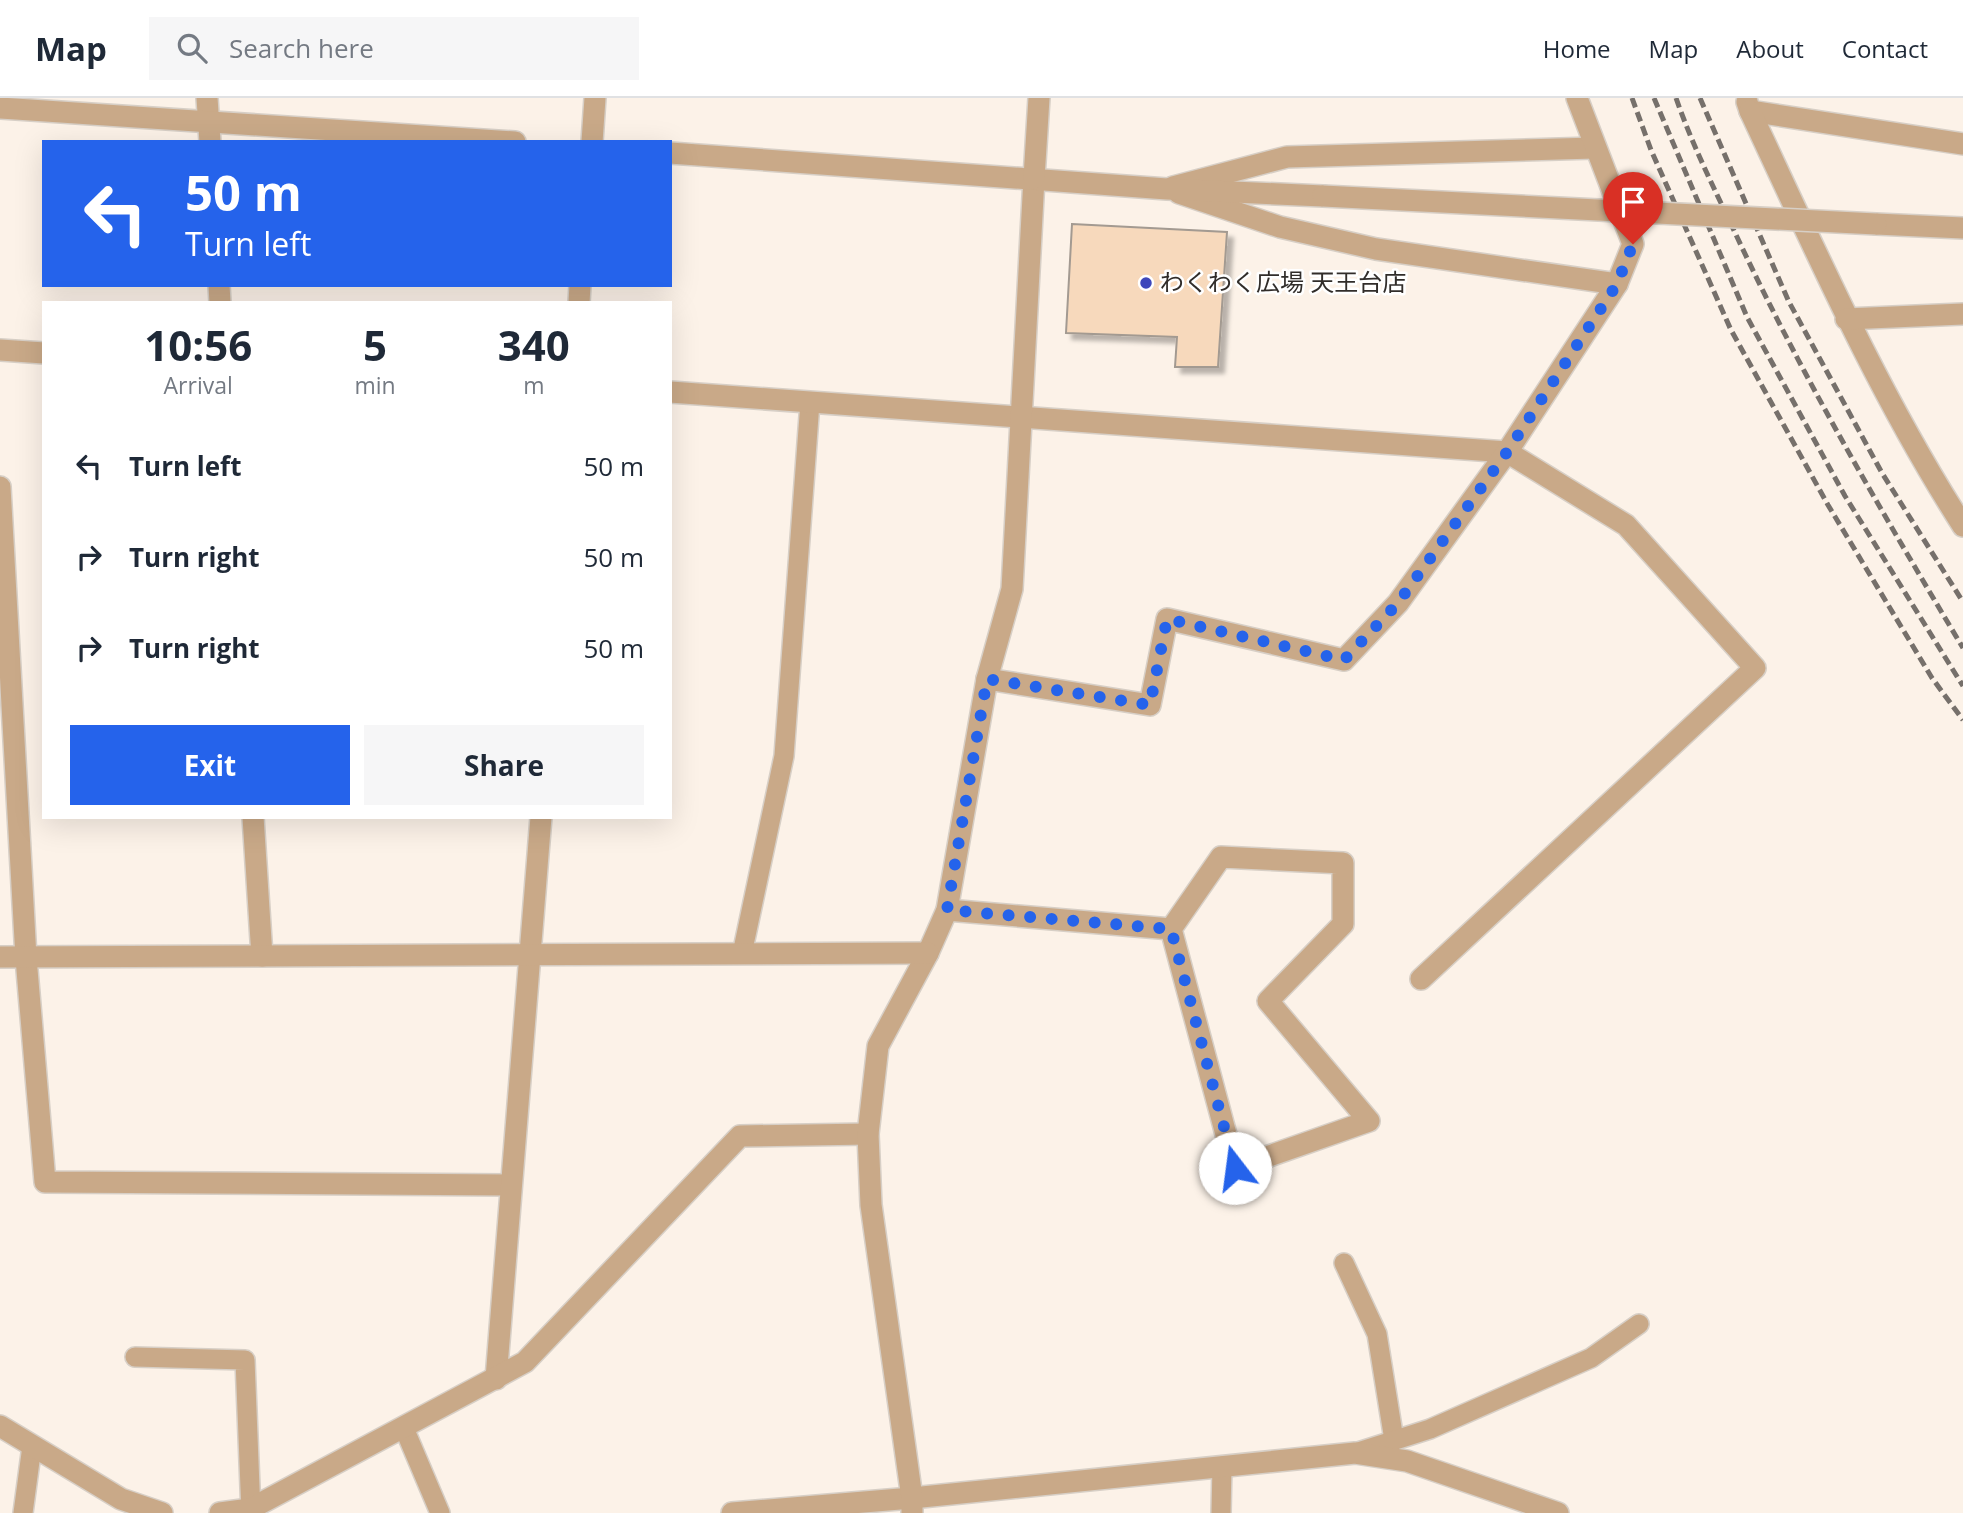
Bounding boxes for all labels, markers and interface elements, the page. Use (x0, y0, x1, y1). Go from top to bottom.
search box (149, 17, 639, 80)
text: Map (35, 26, 107, 71)
icon: search (173, 29, 211, 67)
text: Search here (229, 30, 374, 66)
text: Home (1543, 32, 1611, 65)
text: Map (1649, 32, 1698, 65)
text: About (1736, 32, 1804, 65)
text: Contact (1842, 32, 1928, 65)
text: 50 m (185, 159, 302, 225)
icon: left (70, 168, 161, 259)
pin (1603, 172, 1663, 244)
icon: arrive (1614, 183, 1652, 221)
text: Turn left (185, 222, 311, 265)
place label: わくわく広場 天王台店 (1160, 265, 1406, 298)
marker: わくわく広場 天王台店 (1138, 275, 1154, 291)
text: 10:56 (144, 316, 252, 373)
text: 5 (363, 316, 387, 373)
text: 340 (498, 316, 570, 373)
text: Arrival (164, 369, 233, 401)
text: min (354, 369, 396, 401)
text: m (523, 369, 544, 401)
icon: left (70, 447, 108, 485)
text: Turn left (129, 448, 241, 484)
text: 50 m (583, 448, 644, 484)
icon: right (70, 538, 108, 576)
text: Turn right (129, 539, 260, 575)
text: 50 m (583, 539, 644, 575)
icon: right (70, 629, 108, 667)
text: Turn right (129, 630, 260, 666)
text: 50 m (583, 630, 644, 666)
button: Exit (70, 725, 350, 805)
button: Share (364, 725, 644, 805)
position arrow (1198, 1131, 1272, 1205)

